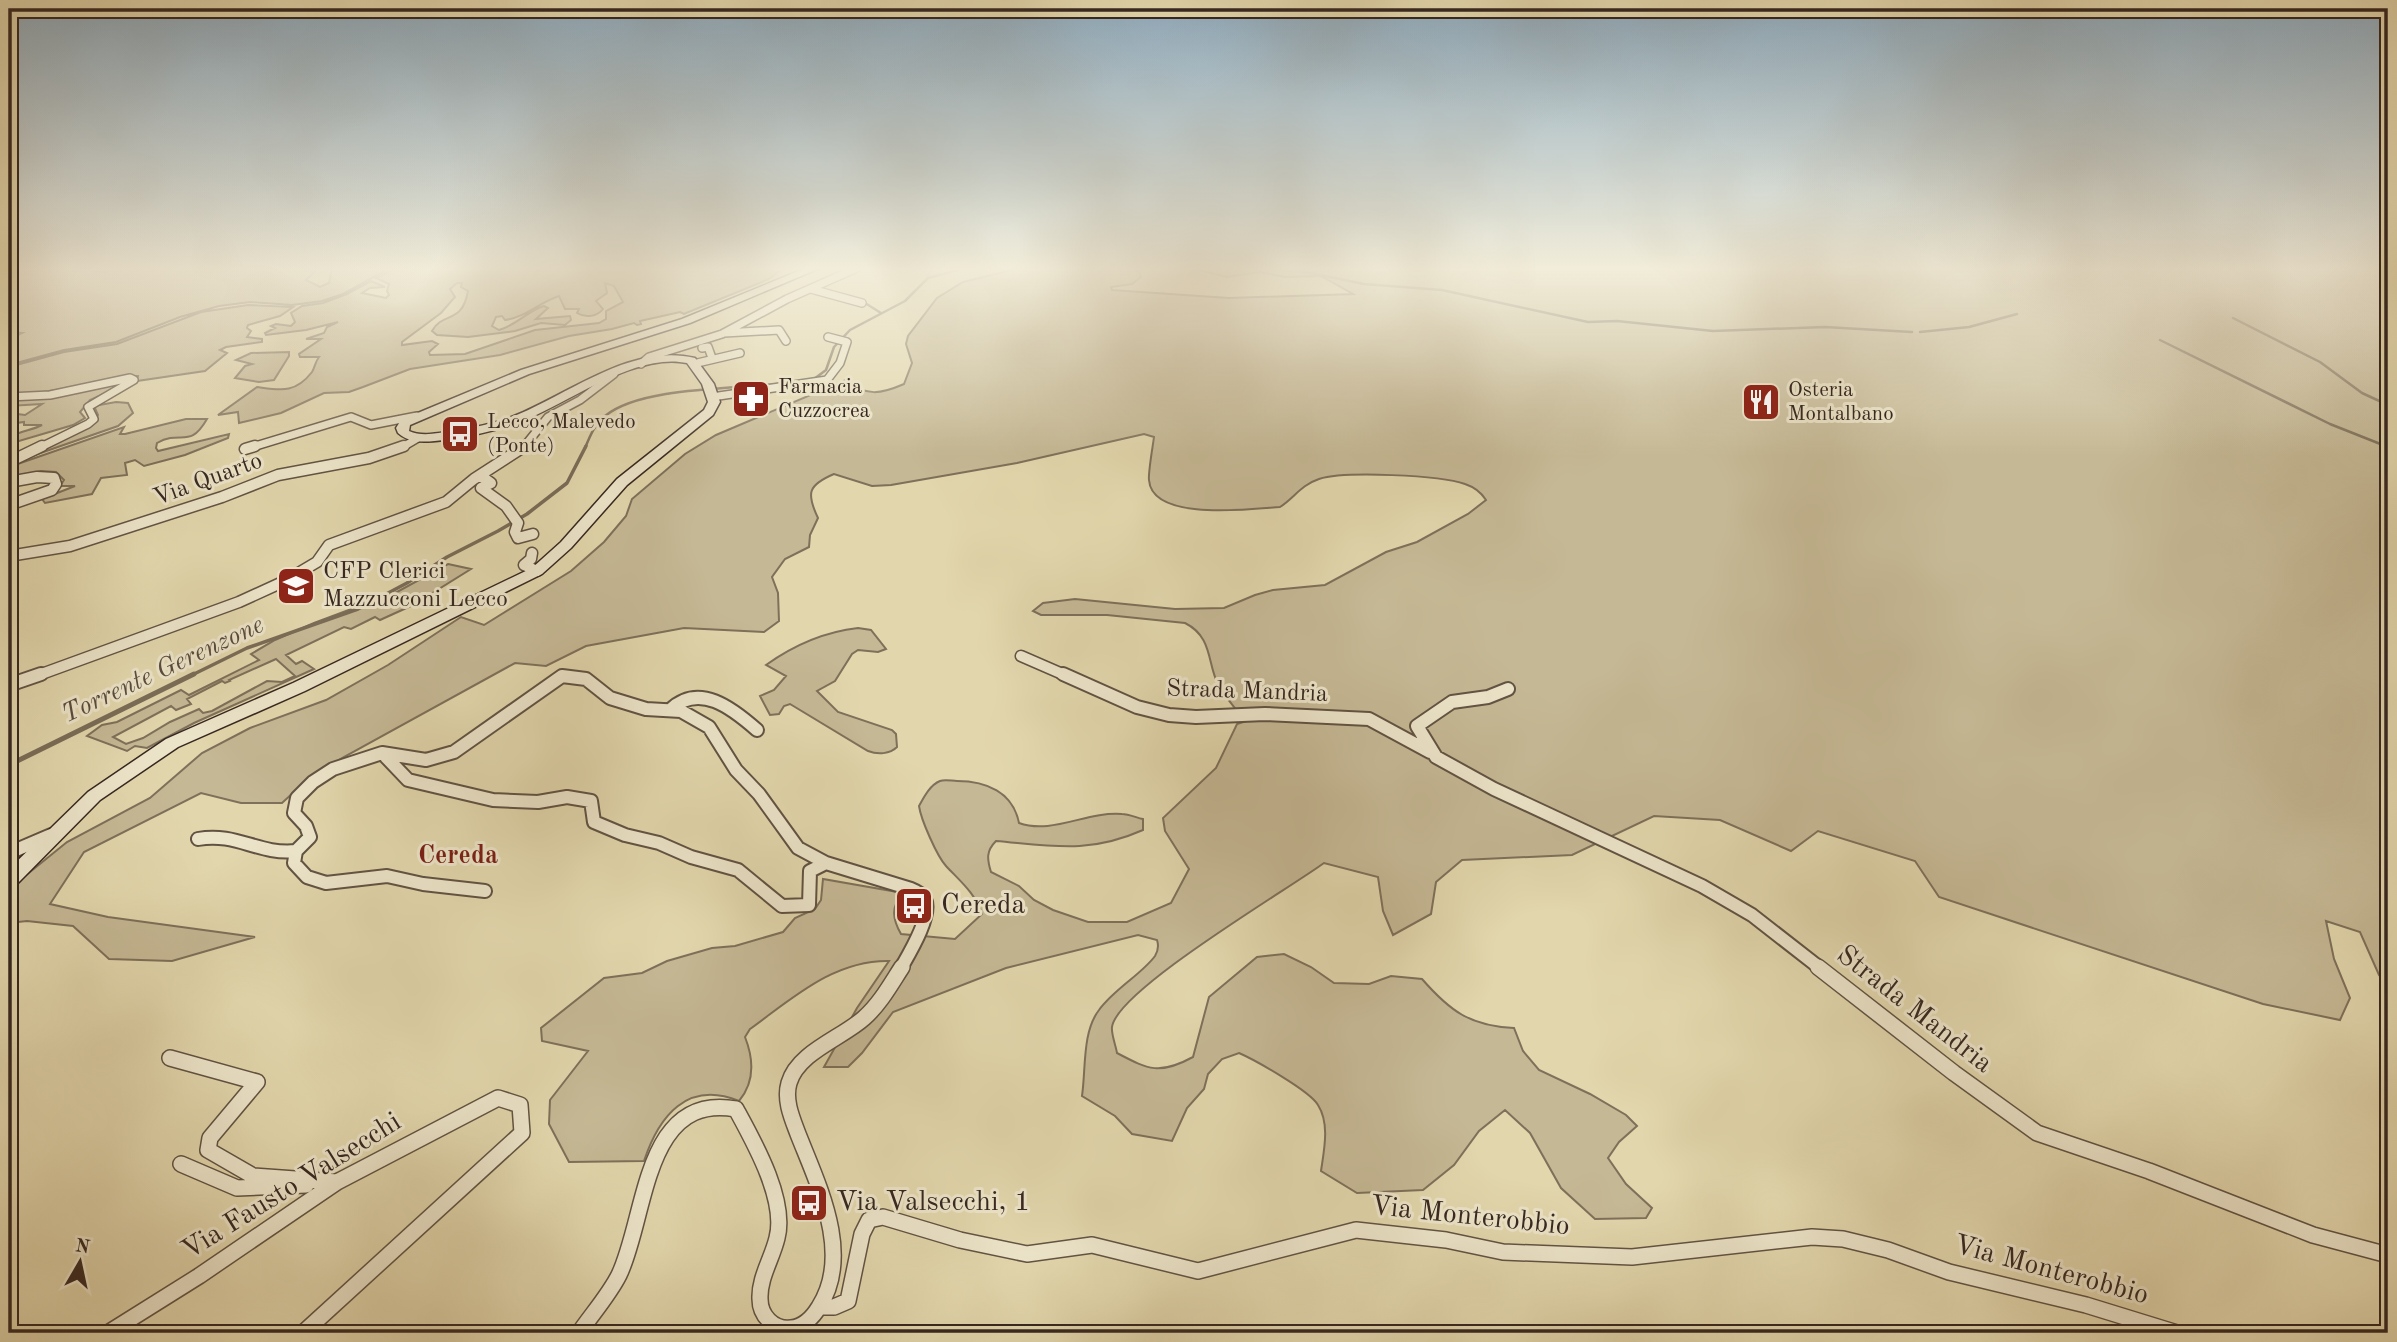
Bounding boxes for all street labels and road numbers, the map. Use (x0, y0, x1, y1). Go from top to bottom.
street label: Via Quarto (150, 449, 266, 511)
street label: Strada Mandria (1166, 677, 1328, 707)
street label: Strada Mandria (1831, 941, 1997, 1079)
street label: Via Fausto Valsecchi (178, 1108, 406, 1266)
street label: Via Monterobbio (1369, 1193, 1571, 1241)
street label: Via Monterobbio (1951, 1232, 2151, 1310)

